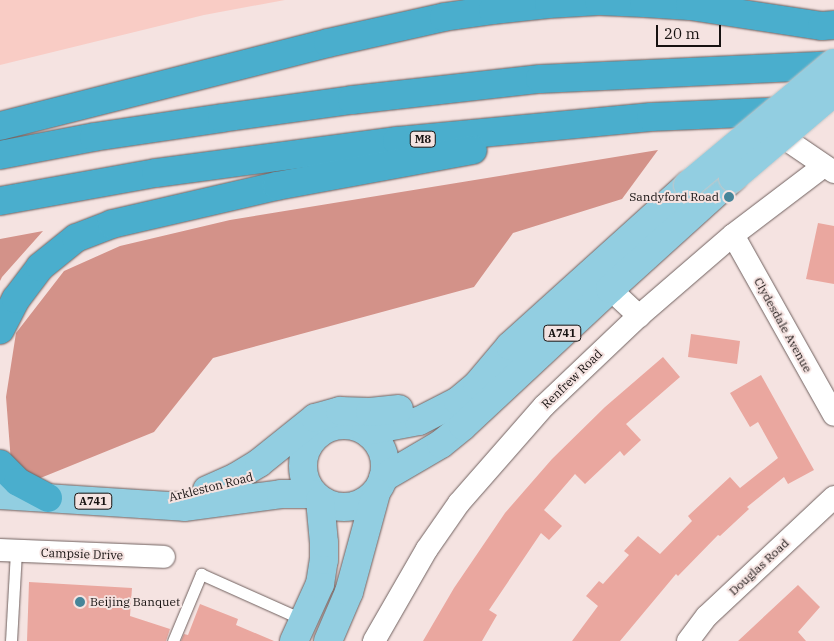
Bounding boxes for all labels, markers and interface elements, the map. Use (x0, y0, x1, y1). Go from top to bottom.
scale bar (659, 15, 724, 47)
text: 20 m (664, 24, 700, 43)
road number: M8 (409, 130, 437, 148)
place label: Sandyford Road (629, 190, 719, 204)
marker: Sandyford Road (723, 191, 735, 203)
street label: Clydesdale Avenue (751, 275, 815, 375)
road number: A741 (543, 324, 581, 342)
street label: Renfrew Road (539, 347, 605, 411)
street label: Arkleston Road (167, 470, 255, 504)
road number: A741 (74, 492, 112, 510)
street label: Douglas Road (726, 536, 792, 598)
street label: Campsie Drive (41, 545, 123, 563)
place label: Beijing Banquet (90, 595, 180, 609)
marker: Beijing Banquet (74, 596, 86, 608)

